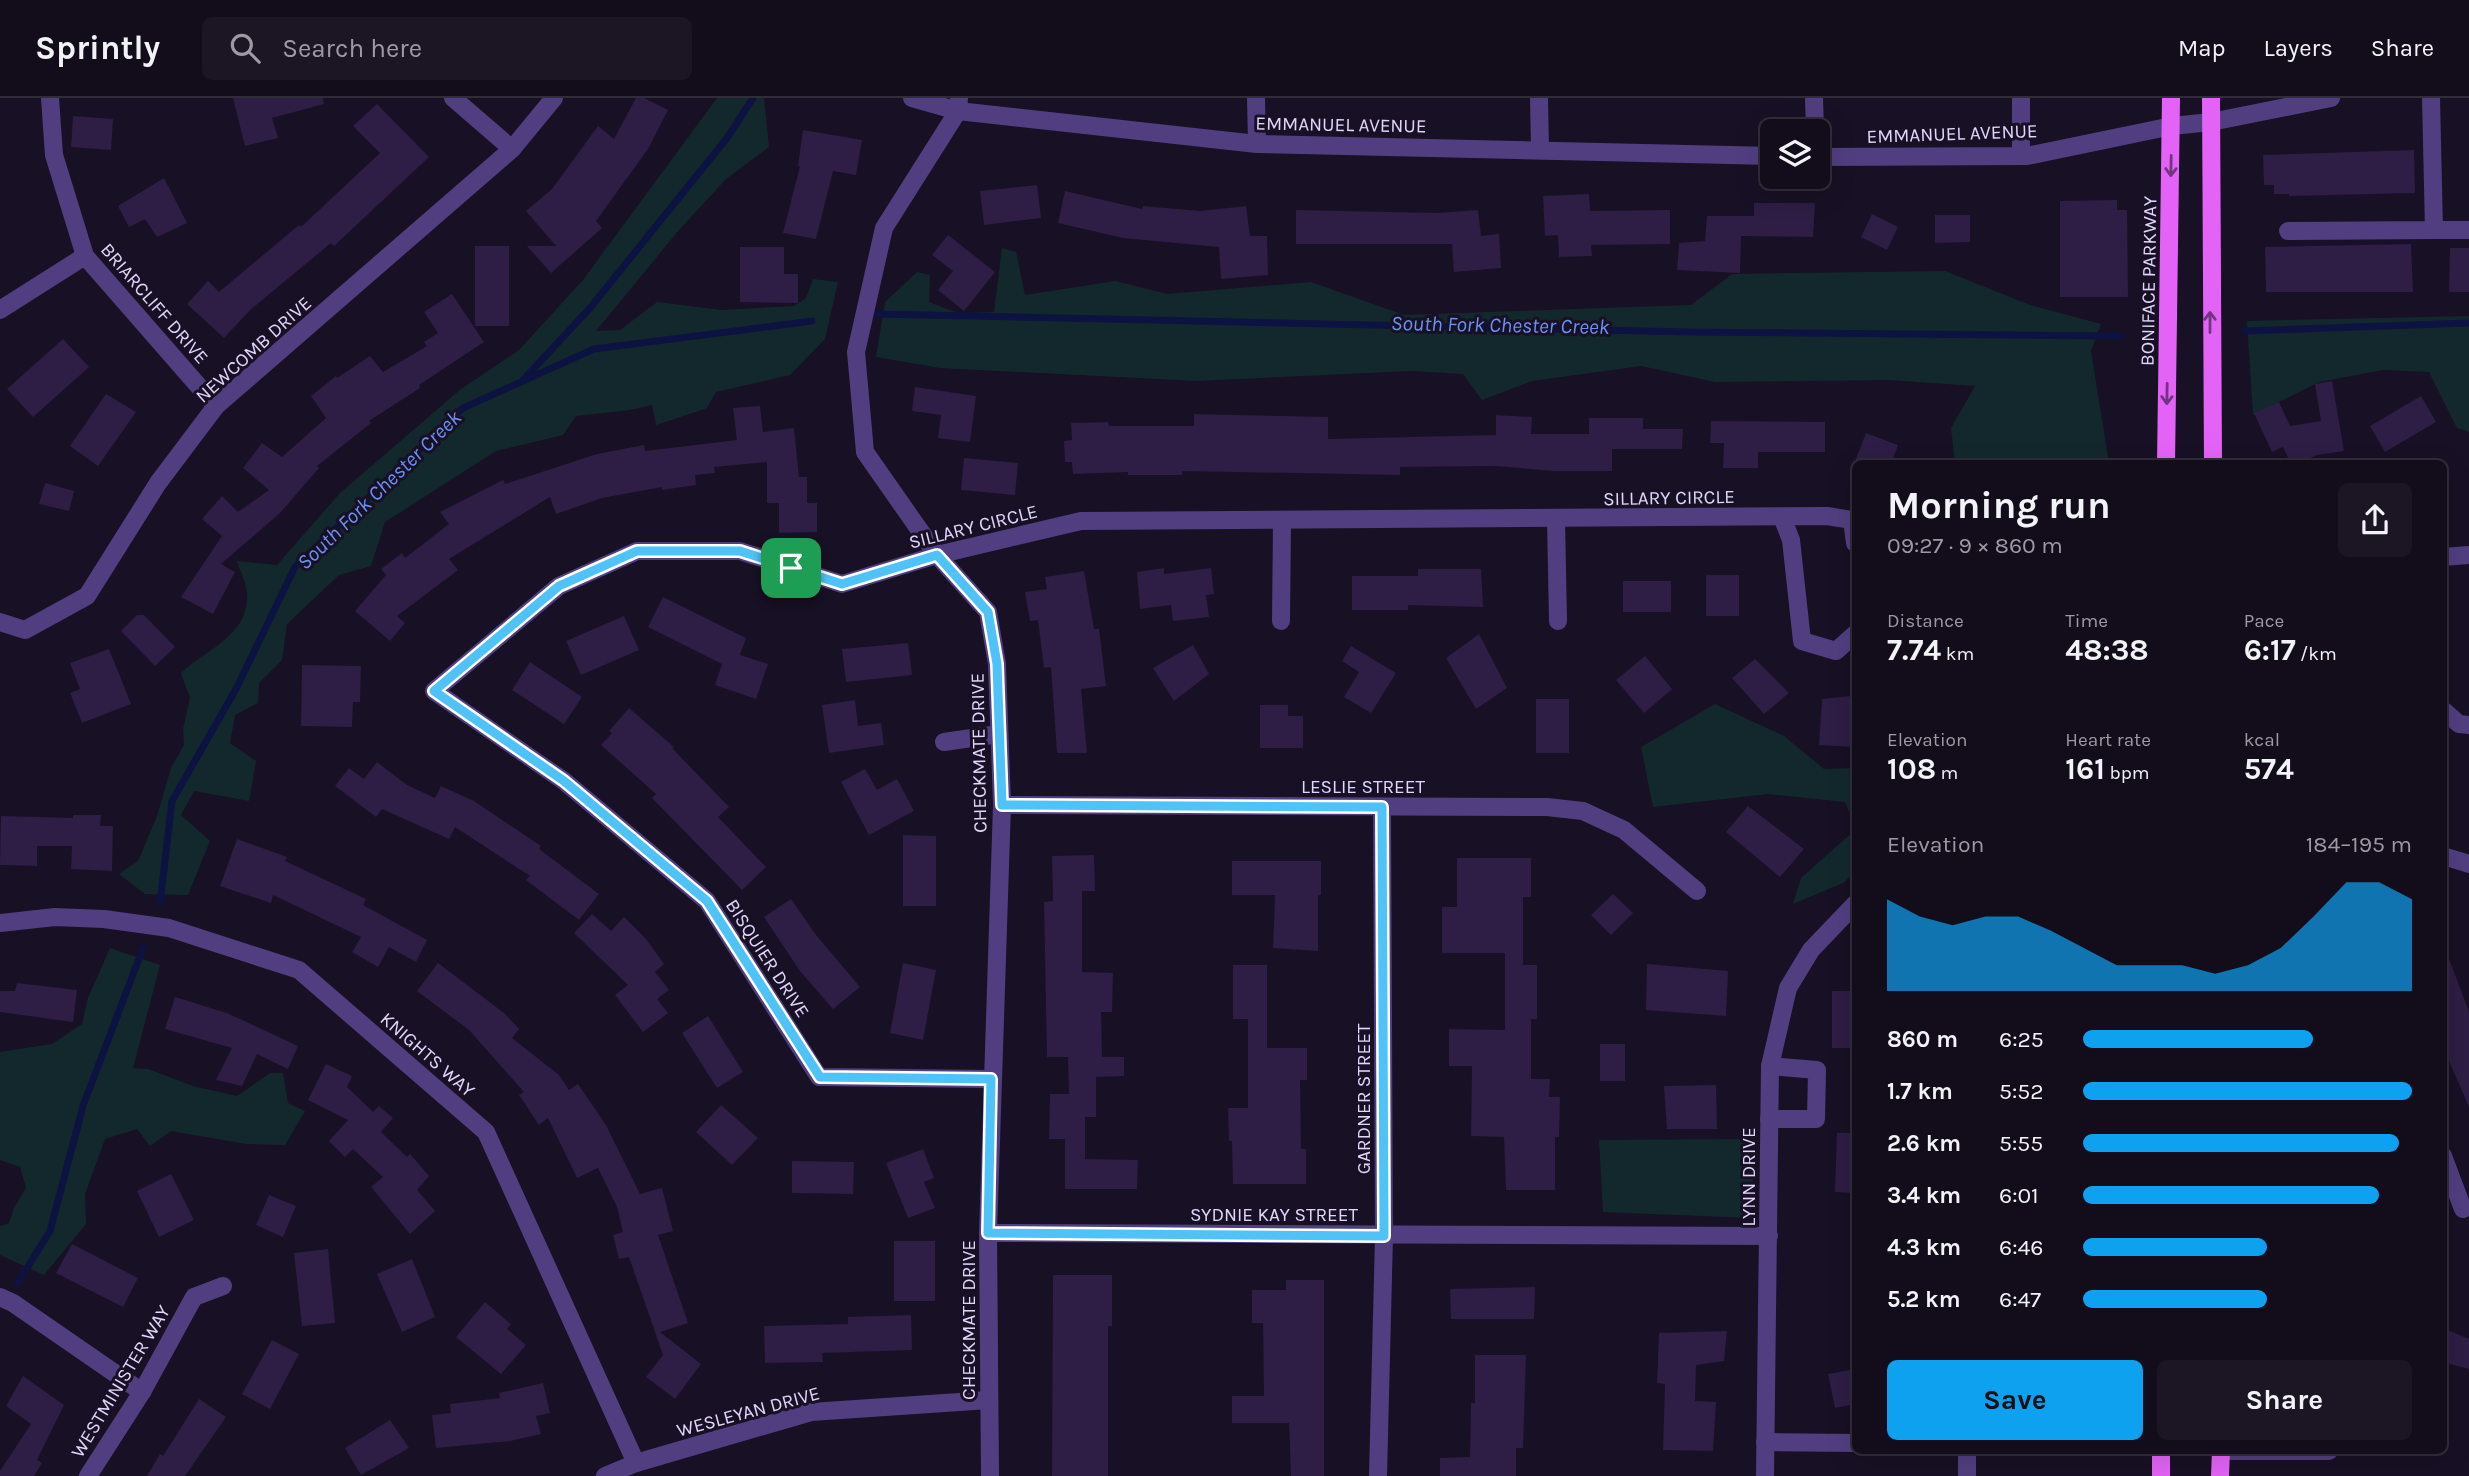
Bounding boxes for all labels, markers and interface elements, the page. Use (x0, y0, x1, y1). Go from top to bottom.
search box (202, 17, 692, 80)
text: Sprintly (35, 29, 160, 67)
icon: search (226, 29, 264, 67)
text: Search here (282, 33, 422, 64)
text: Map (2178, 34, 2226, 62)
text: Layers (2264, 34, 2333, 62)
text: Share (2371, 34, 2434, 62)
street label: EMMANUEL AVENUE (1255, 113, 1427, 137)
map controls (1760, 119, 1830, 189)
button: layers (1760, 119, 1830, 189)
street label: EMMANUEL AVENUE (1866, 120, 2038, 148)
one-way arrow (2164, 154, 2178, 177)
street label: BONIFACE PARKWAY (2137, 195, 2161, 366)
street label: BRIARCLIFF DRIVE (96, 239, 213, 368)
street label: NEWCOMB DRIVE (191, 292, 316, 407)
water label: South Fork Chester Creek (1391, 311, 1610, 339)
one-way arrow (2203, 311, 2217, 334)
one-way arrow (2160, 382, 2174, 405)
water label: South Fork Chester Creek (292, 405, 466, 574)
text: Morning run (1887, 483, 2111, 528)
button: share (2338, 483, 2412, 557)
street label: SILLARY CIRCLE (1603, 486, 1735, 510)
street label: SILLARY CIRCLE (907, 500, 1040, 554)
text: 09:27 · 9 × 860 m (1887, 532, 2063, 559)
pin (761, 538, 821, 598)
icon: arrive (772, 549, 810, 587)
text: Distance (1887, 610, 1964, 632)
text: Time (2065, 610, 2108, 632)
text: Pace (2244, 610, 2284, 632)
text: 7.74 (1887, 632, 1941, 668)
text: 48:38 (2065, 632, 2149, 668)
text: 6:17 (2244, 632, 2296, 668)
text: km (1941, 643, 1974, 665)
text: /km (2296, 643, 2337, 665)
street label: CHECKMATE DRIVE (967, 673, 991, 833)
text: Elevation (1887, 729, 1967, 751)
text: Heart rate (2065, 729, 2151, 751)
text: kcal (2244, 729, 2280, 751)
text: 108 (1887, 751, 1936, 787)
text: 161 (2065, 751, 2105, 787)
text: 574 (2244, 751, 2294, 787)
text: m (1936, 762, 1958, 784)
text: bpm (2105, 762, 2150, 784)
street label: LESLIE STREET (1301, 776, 1425, 798)
text: Elevation (1887, 831, 1984, 858)
text: 184–195 m (2306, 831, 2412, 858)
street label: BISQUIER DRIVE (721, 895, 814, 1022)
street label: KNIGHTS WAY (376, 1008, 479, 1102)
street label: GARDNER STREET (1353, 1023, 1375, 1174)
text: 860 m (1887, 1026, 1958, 1053)
text: 6:25 (1999, 1026, 2044, 1053)
text: 1.7 km (1887, 1078, 1953, 1105)
text: 5:52 (1999, 1078, 2044, 1105)
street label: LYNN DRIVE (1738, 1127, 1760, 1227)
text: 2.6 km (1887, 1130, 1961, 1157)
text: 5:55 (1999, 1130, 2043, 1157)
text: 3.4 km (1887, 1182, 1961, 1209)
text: 6:01 (1999, 1182, 2039, 1209)
street label: SYDNIE KAY STREET (1190, 1204, 1358, 1226)
text: 4.3 km (1887, 1234, 1961, 1261)
text: 6:46 (1999, 1234, 2043, 1261)
street label: CHECKMATE DRIVE (958, 1240, 980, 1400)
text: 5.2 km (1887, 1286, 1961, 1313)
text: 6:47 (1999, 1286, 2041, 1313)
street label: WESTMINISTER WAY (67, 1301, 175, 1462)
button: Save (1887, 1360, 2143, 1440)
button: Share (2157, 1360, 2412, 1440)
street label: WESLEYAN DRIVE (674, 1382, 822, 1442)

